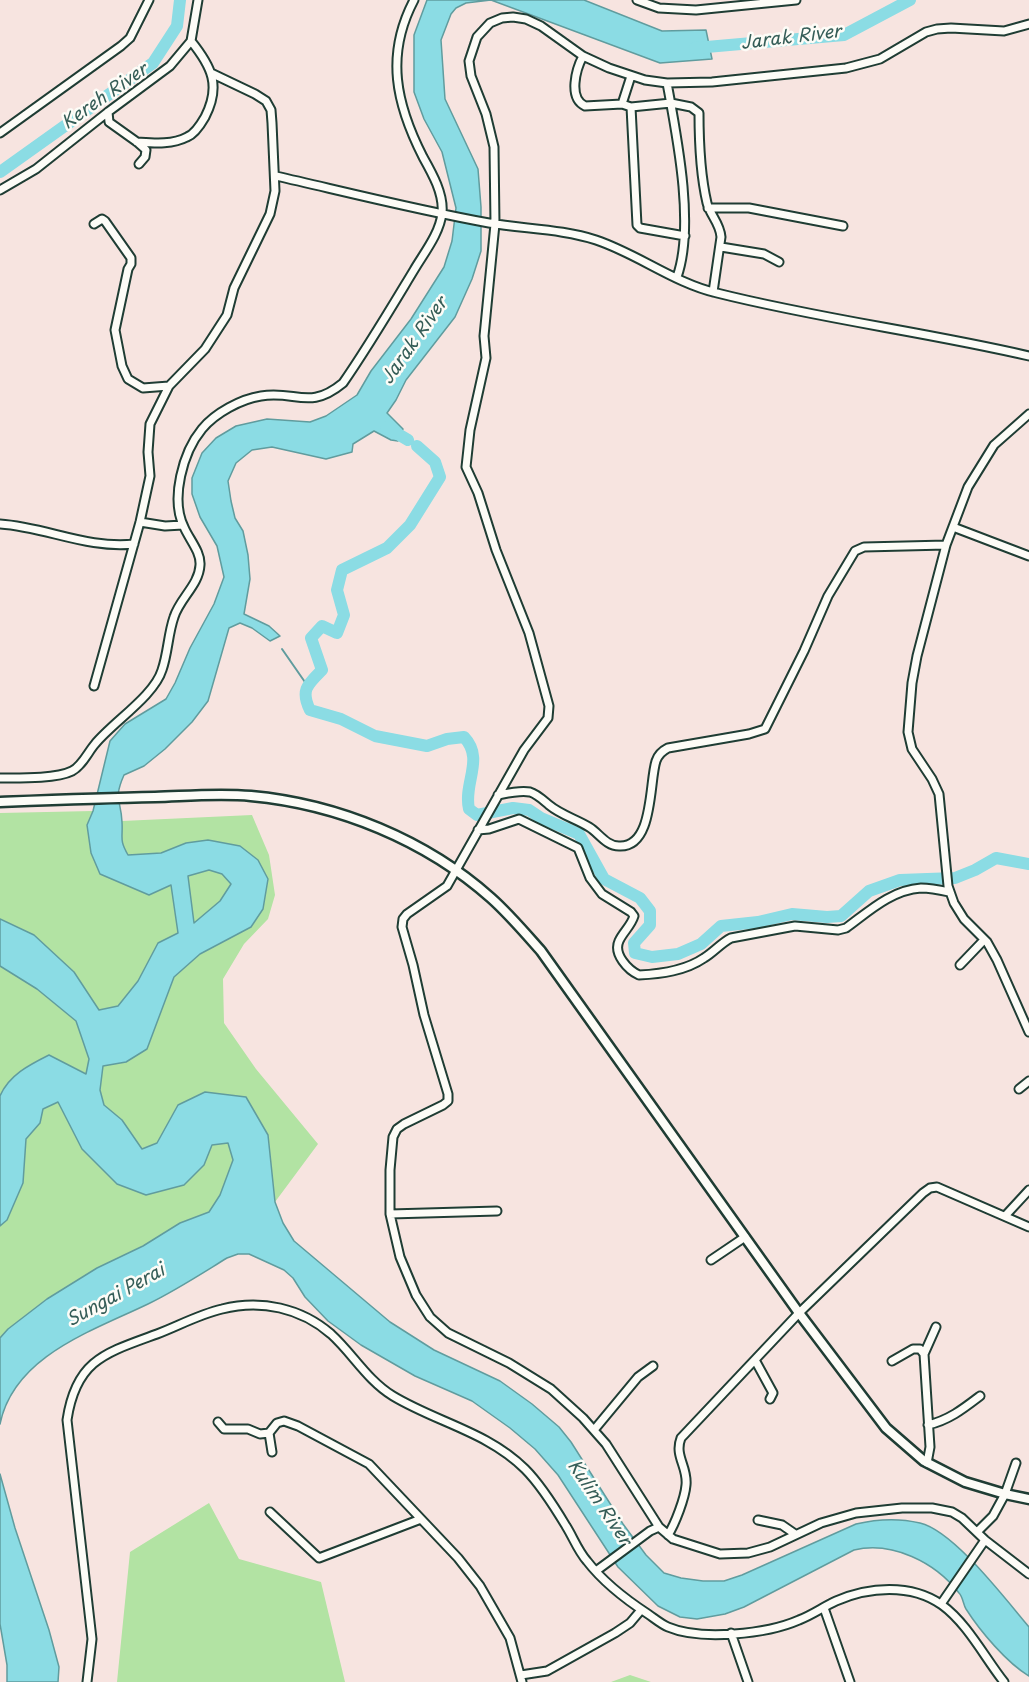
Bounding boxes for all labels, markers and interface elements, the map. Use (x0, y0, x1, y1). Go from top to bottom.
water label: Jarak River (740, 21, 842, 55)
water label: Kereh River (58, 60, 152, 134)
water label: Jarak River (377, 293, 453, 389)
water label: Sungai Perai (63, 1260, 169, 1332)
water label: Kulim River (563, 1456, 635, 1550)

